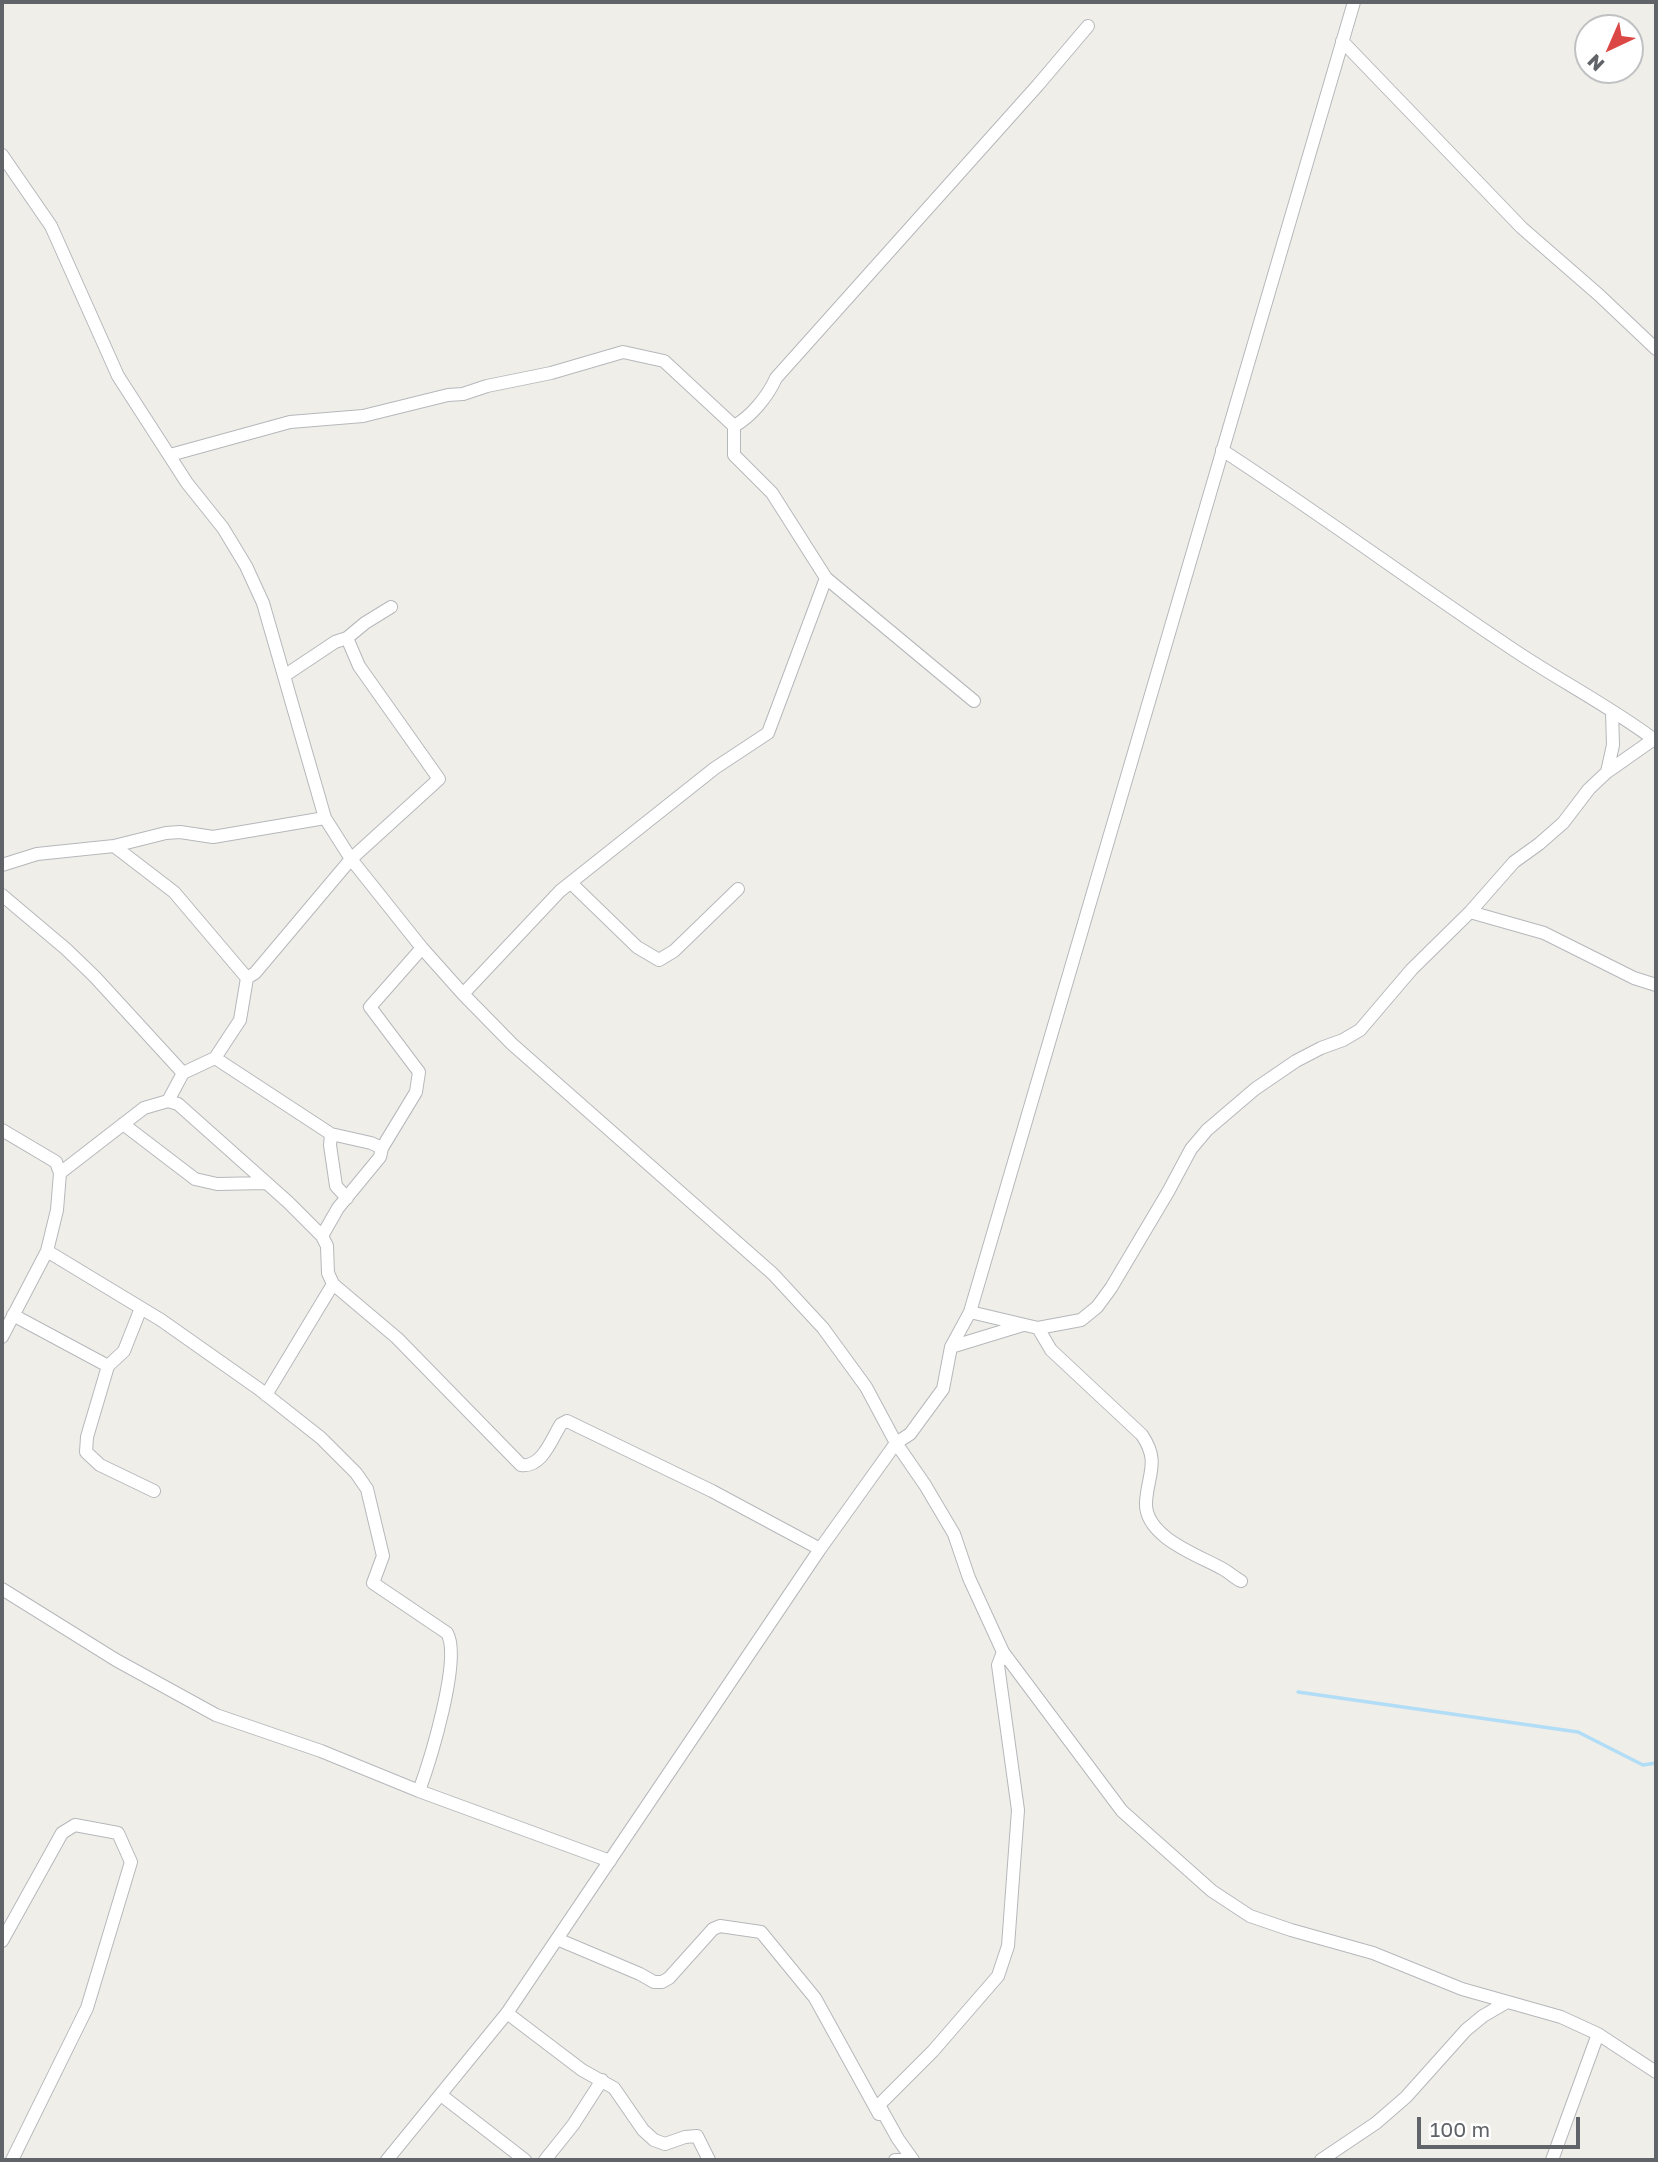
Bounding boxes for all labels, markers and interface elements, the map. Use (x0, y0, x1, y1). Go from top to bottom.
north arrow (1574, 14, 1644, 84)
text: N (1582, 50, 1609, 76)
scale bar (1420, 2102, 1583, 2146)
text: 100 m (1430, 2116, 1490, 2142)

